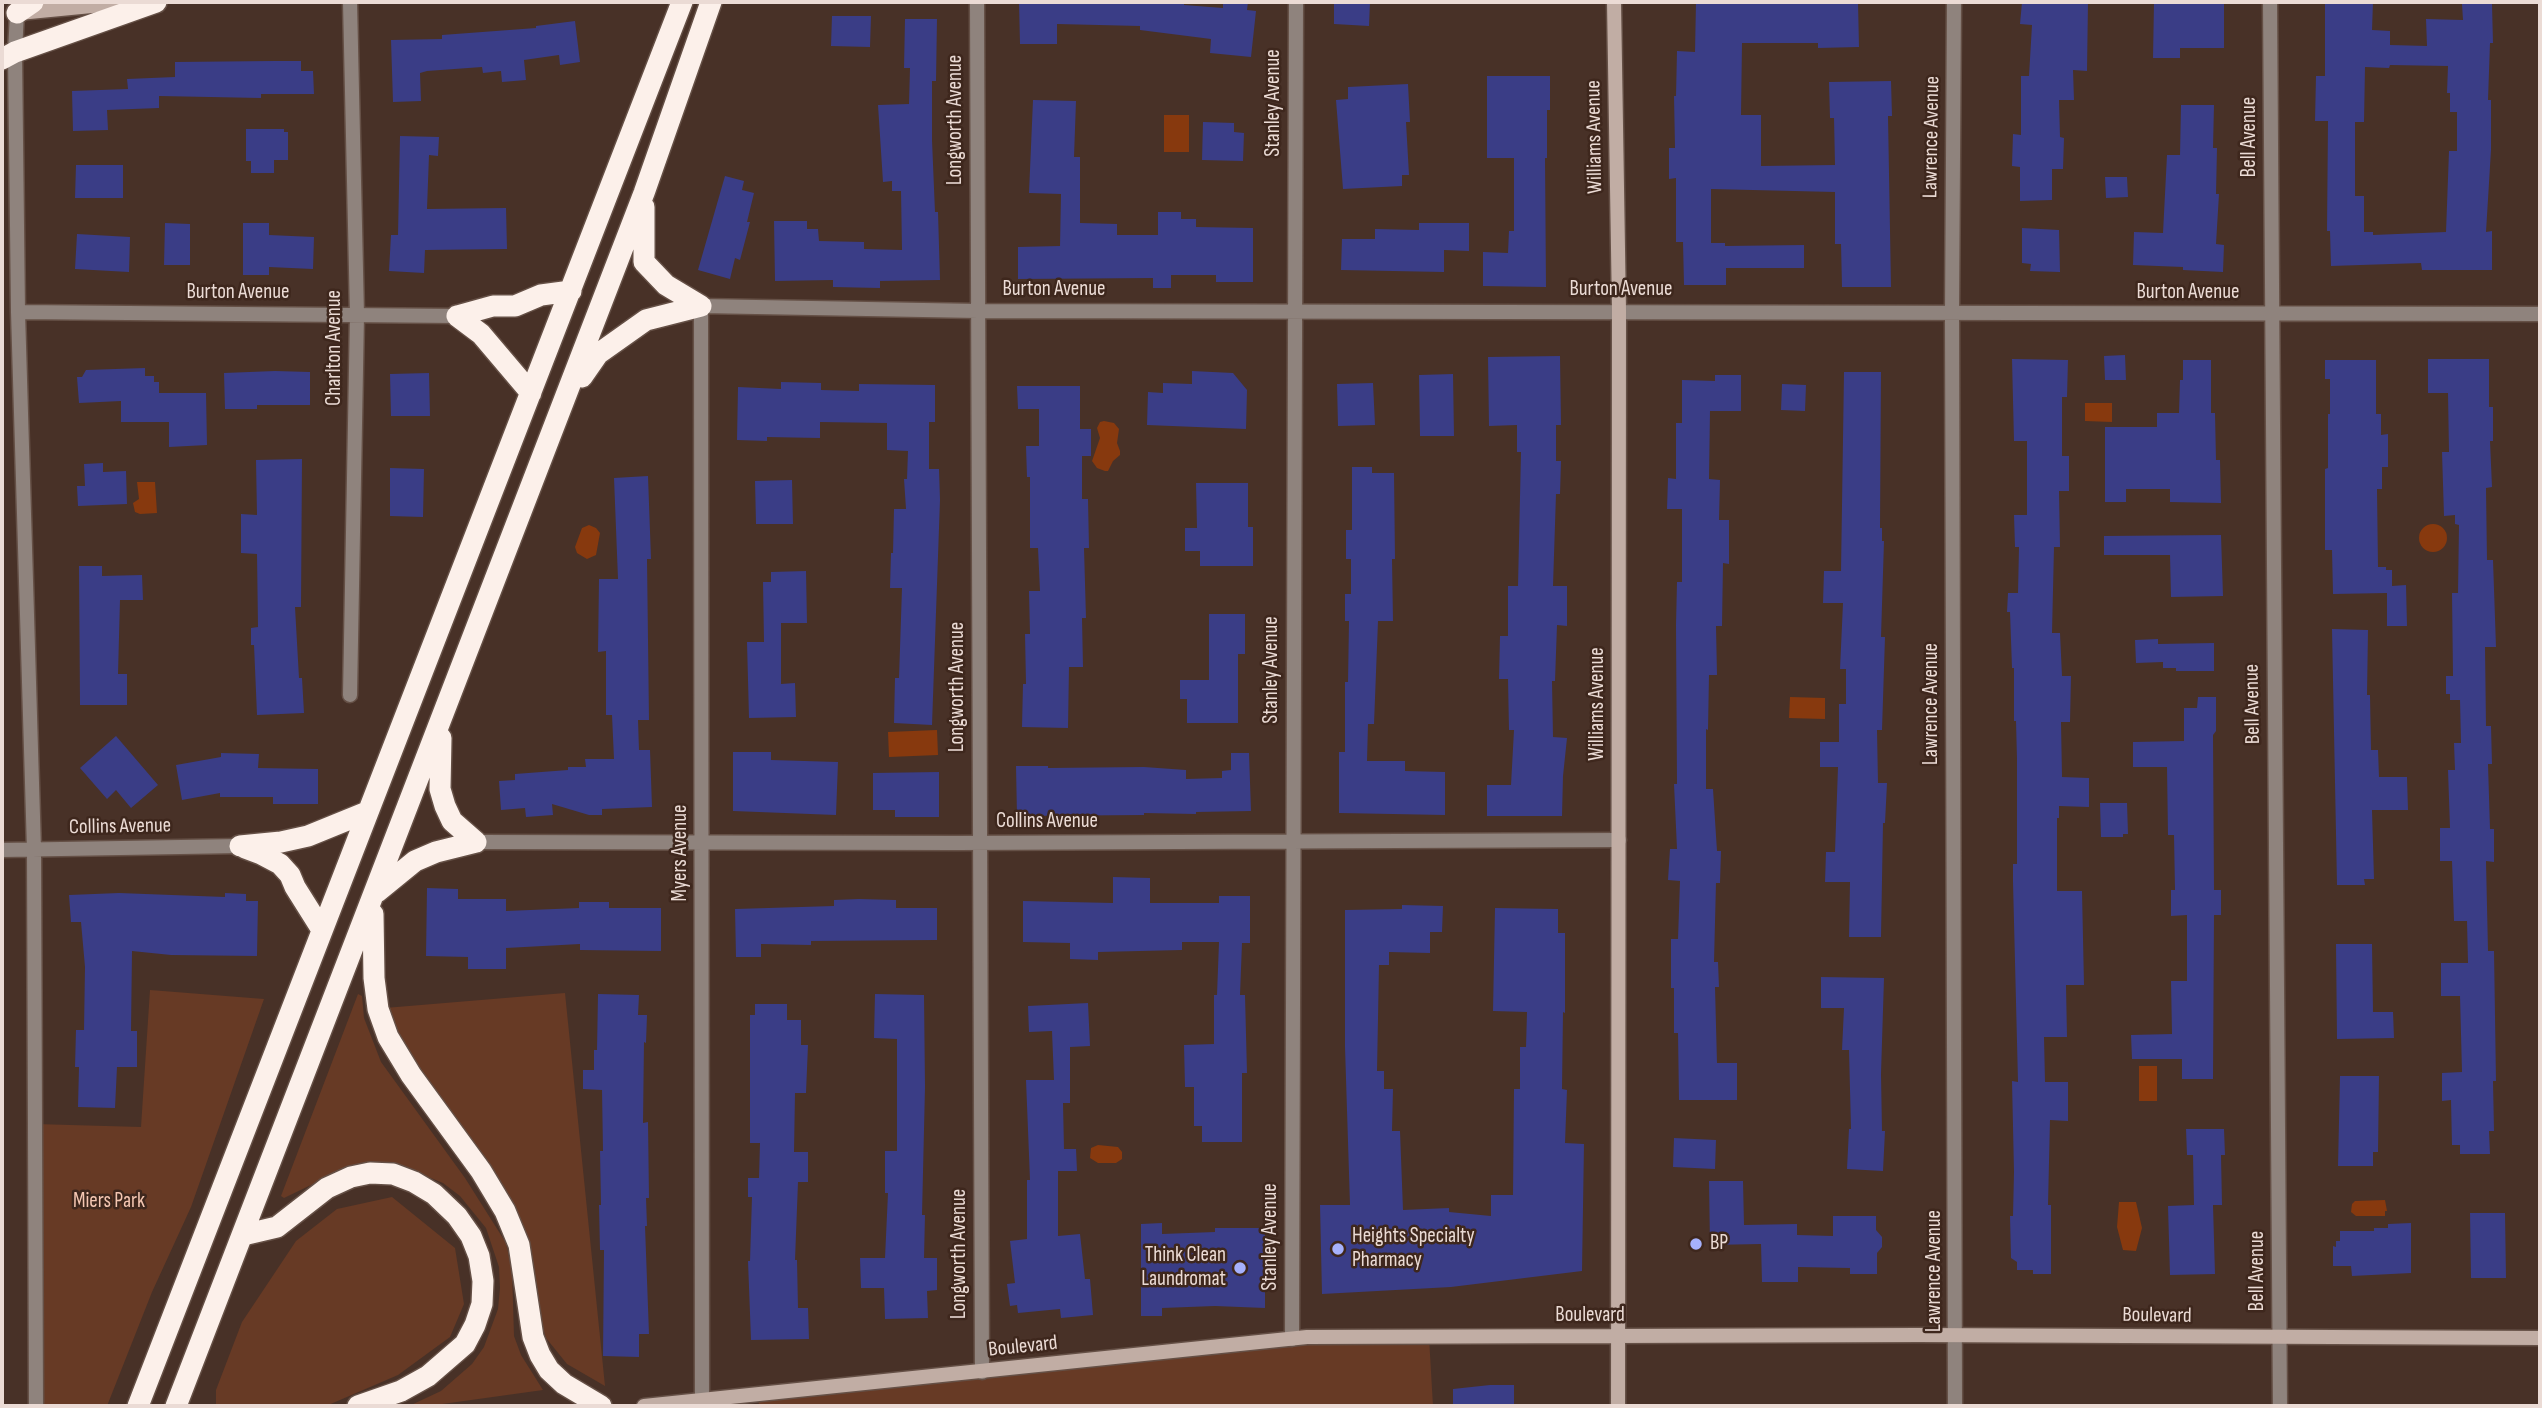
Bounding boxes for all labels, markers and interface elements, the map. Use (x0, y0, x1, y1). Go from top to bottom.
street label: Stanley Avenue (1261, 49, 1287, 157)
street label: Longworth Avenue (943, 55, 969, 185)
street label: Lawrence Avenue (1918, 76, 1946, 198)
street label: Williams Avenue (1581, 80, 1609, 194)
street label: Bell Avenue (2237, 97, 2263, 177)
street label: Burton Avenue (1002, 277, 1106, 303)
street label: Burton Avenue (1569, 277, 1673, 303)
street label: Burton Avenue (186, 280, 290, 306)
street label: Burton Avenue (2136, 280, 2240, 306)
street label: Charlton Avenue (322, 290, 348, 406)
street label: Stanley Avenue (1259, 616, 1285, 724)
street label: Longworth Avenue (945, 622, 971, 752)
street label: Lawrence Avenue (1919, 643, 1945, 765)
street label: Williams Avenue (1585, 647, 1611, 761)
street label: Bell Avenue (2240, 664, 2266, 744)
street label: Myers Avenue (668, 805, 694, 901)
street label: Collins Avenue (996, 809, 1098, 835)
street label: Collins Avenue (69, 814, 171, 840)
street label: Stanley Avenue (1258, 1183, 1284, 1291)
park label: Miers Park (73, 1189, 145, 1215)
street label: Longworth Avenue (947, 1189, 973, 1319)
street label: Lawrence Avenue (1922, 1210, 1948, 1332)
place label: Heights Specialty Pharmacy (1352, 1224, 1475, 1274)
place label: BP (1710, 1231, 1728, 1257)
street label: Bell Avenue (2245, 1231, 2271, 1311)
marker: BP (1688, 1236, 1704, 1252)
marker: Heights Specialty Pharmacy (1330, 1241, 1346, 1257)
place label: Think Clean Laundromat (1141, 1243, 1226, 1293)
marker: Think Clean Laundromat (1232, 1260, 1248, 1276)
street label: Boulevard (1555, 1303, 1625, 1329)
street label: Boulevard (2122, 1303, 2192, 1329)
street label: Boulevard (987, 1331, 1059, 1363)

